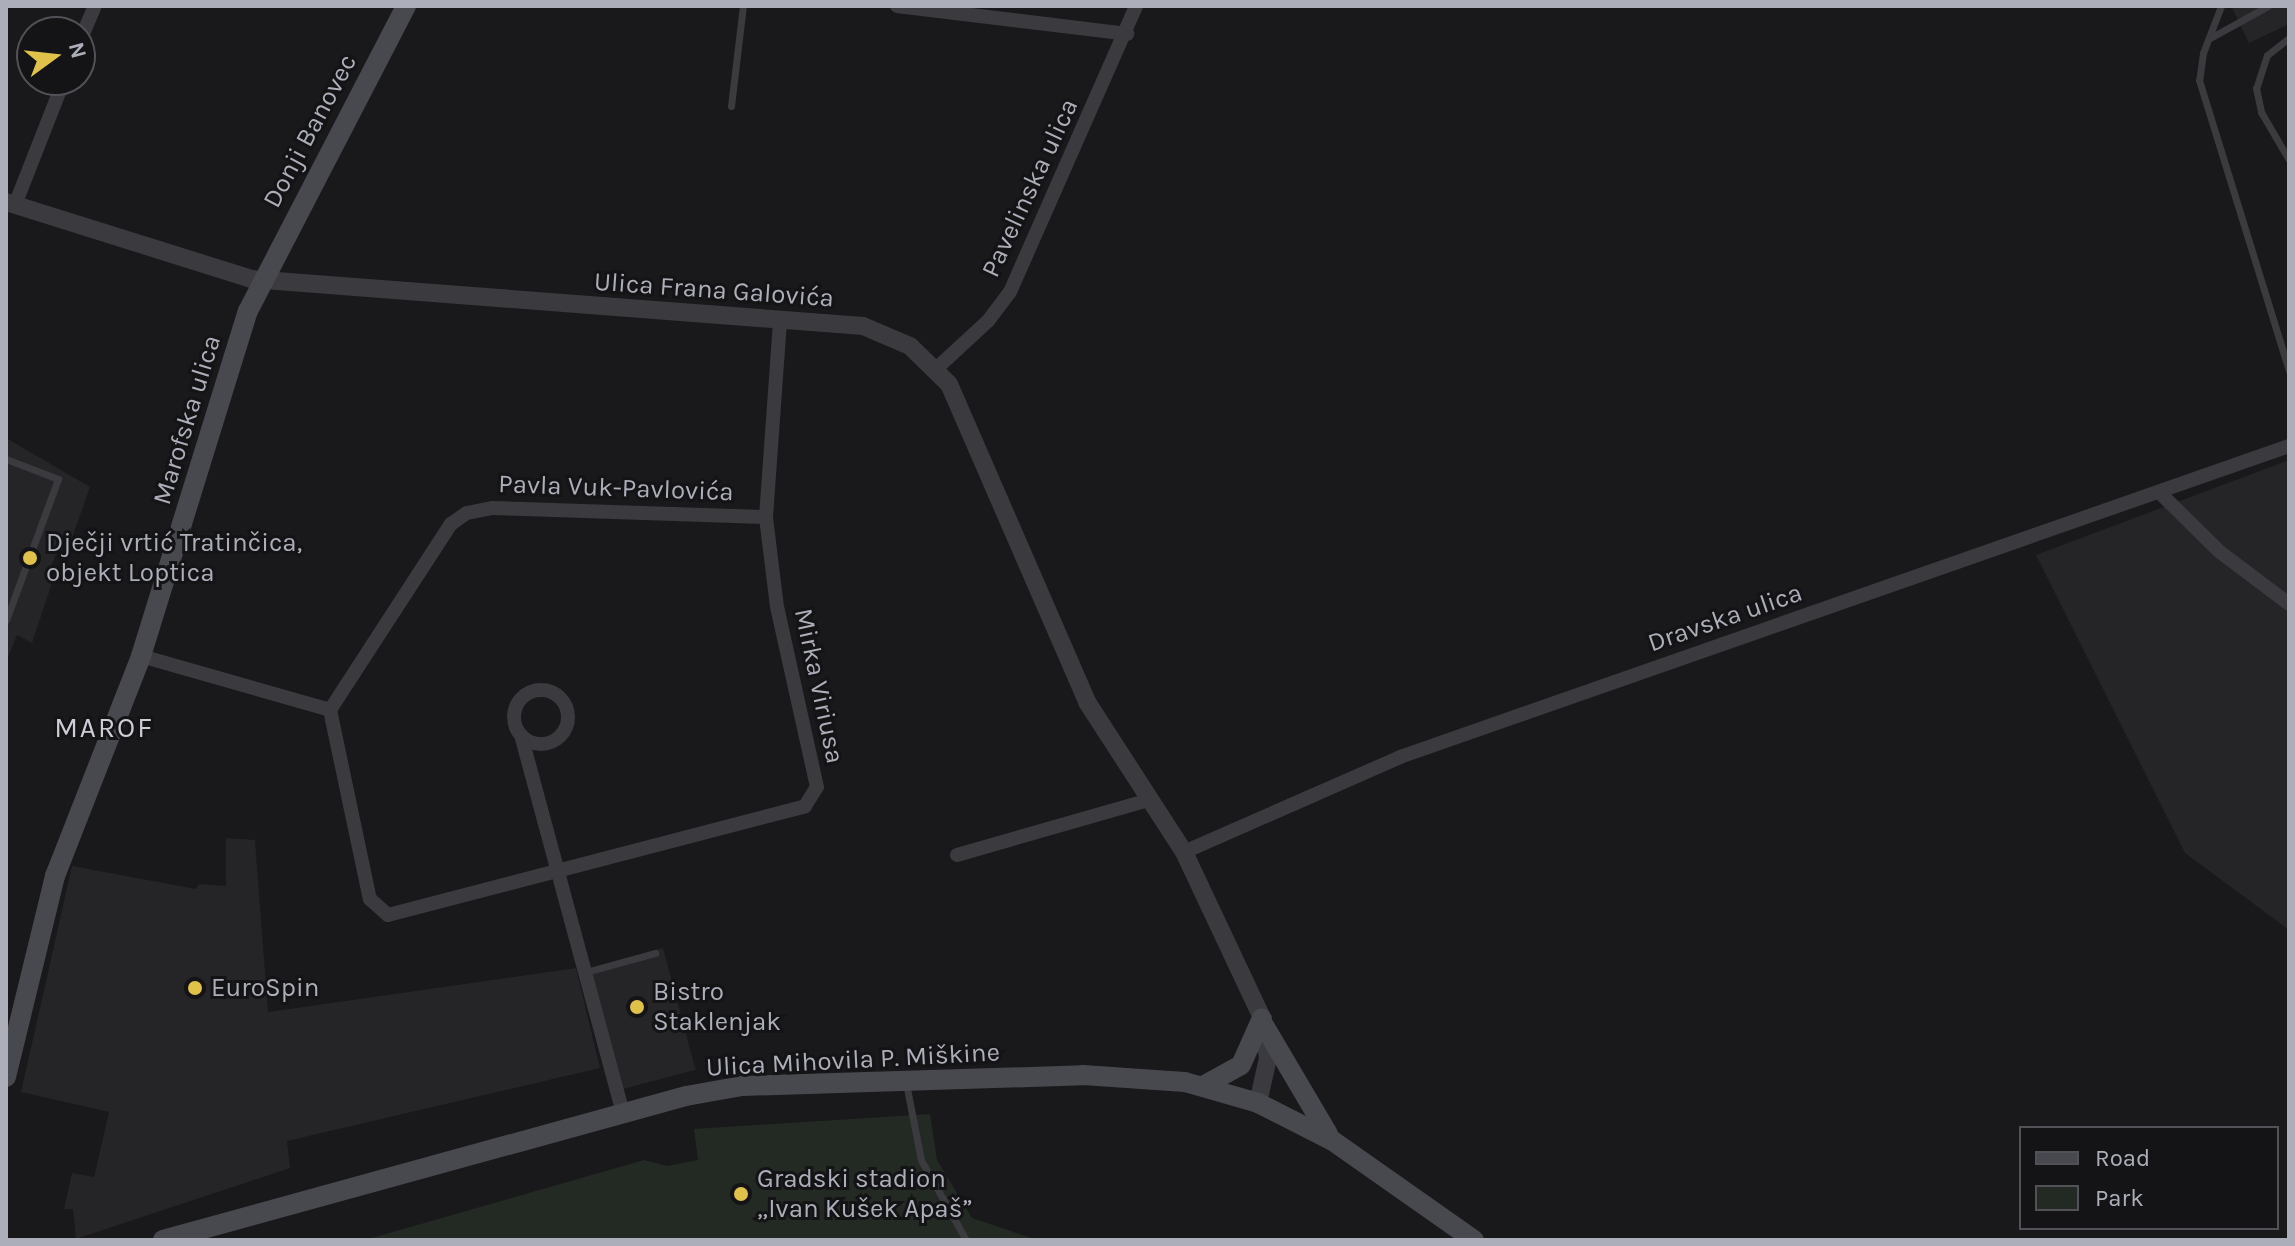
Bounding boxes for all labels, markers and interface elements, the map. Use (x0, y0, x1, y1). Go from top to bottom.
north arrow (16, 16, 96, 96)
text: N (63, 39, 92, 61)
street label: Donji Banovec (256, 49, 364, 213)
street label: Pavelinska ulica (975, 94, 1085, 282)
street label: Ulica Frana Galovića (593, 266, 835, 314)
street label: Marofska ulica (146, 332, 228, 508)
street label: Pavla Vuk-Pavlovića (498, 468, 734, 508)
place label: Dječji vrtić Tratinčica, objekt Loptica (46, 527, 302, 588)
marker: Dječji vrtić Tratinčica, objekt Loptica (21, 549, 39, 567)
street label: Dravska ulica (1644, 577, 1806, 659)
street label: Mirka Viriusa (787, 606, 851, 766)
district label: MAROF (54, 711, 154, 745)
place label: EuroSpin (211, 972, 319, 1004)
place label: Bistro Staklenjak (653, 976, 781, 1038)
marker: EuroSpin (186, 979, 204, 997)
marker: Bistro Staklenjak (628, 998, 646, 1016)
street label: Ulica Mihovila P. Miškine (705, 1037, 1001, 1083)
legend (2019, 1126, 2279, 1230)
text: Road (2095, 1144, 2150, 1172)
place label: Gradski stadion „Ivan Kušek Apaš” (757, 1163, 973, 1224)
text: Park (2095, 1184, 2144, 1212)
marker: Gradski stadion „Ivan Kušek Apaš” (732, 1185, 750, 1203)

